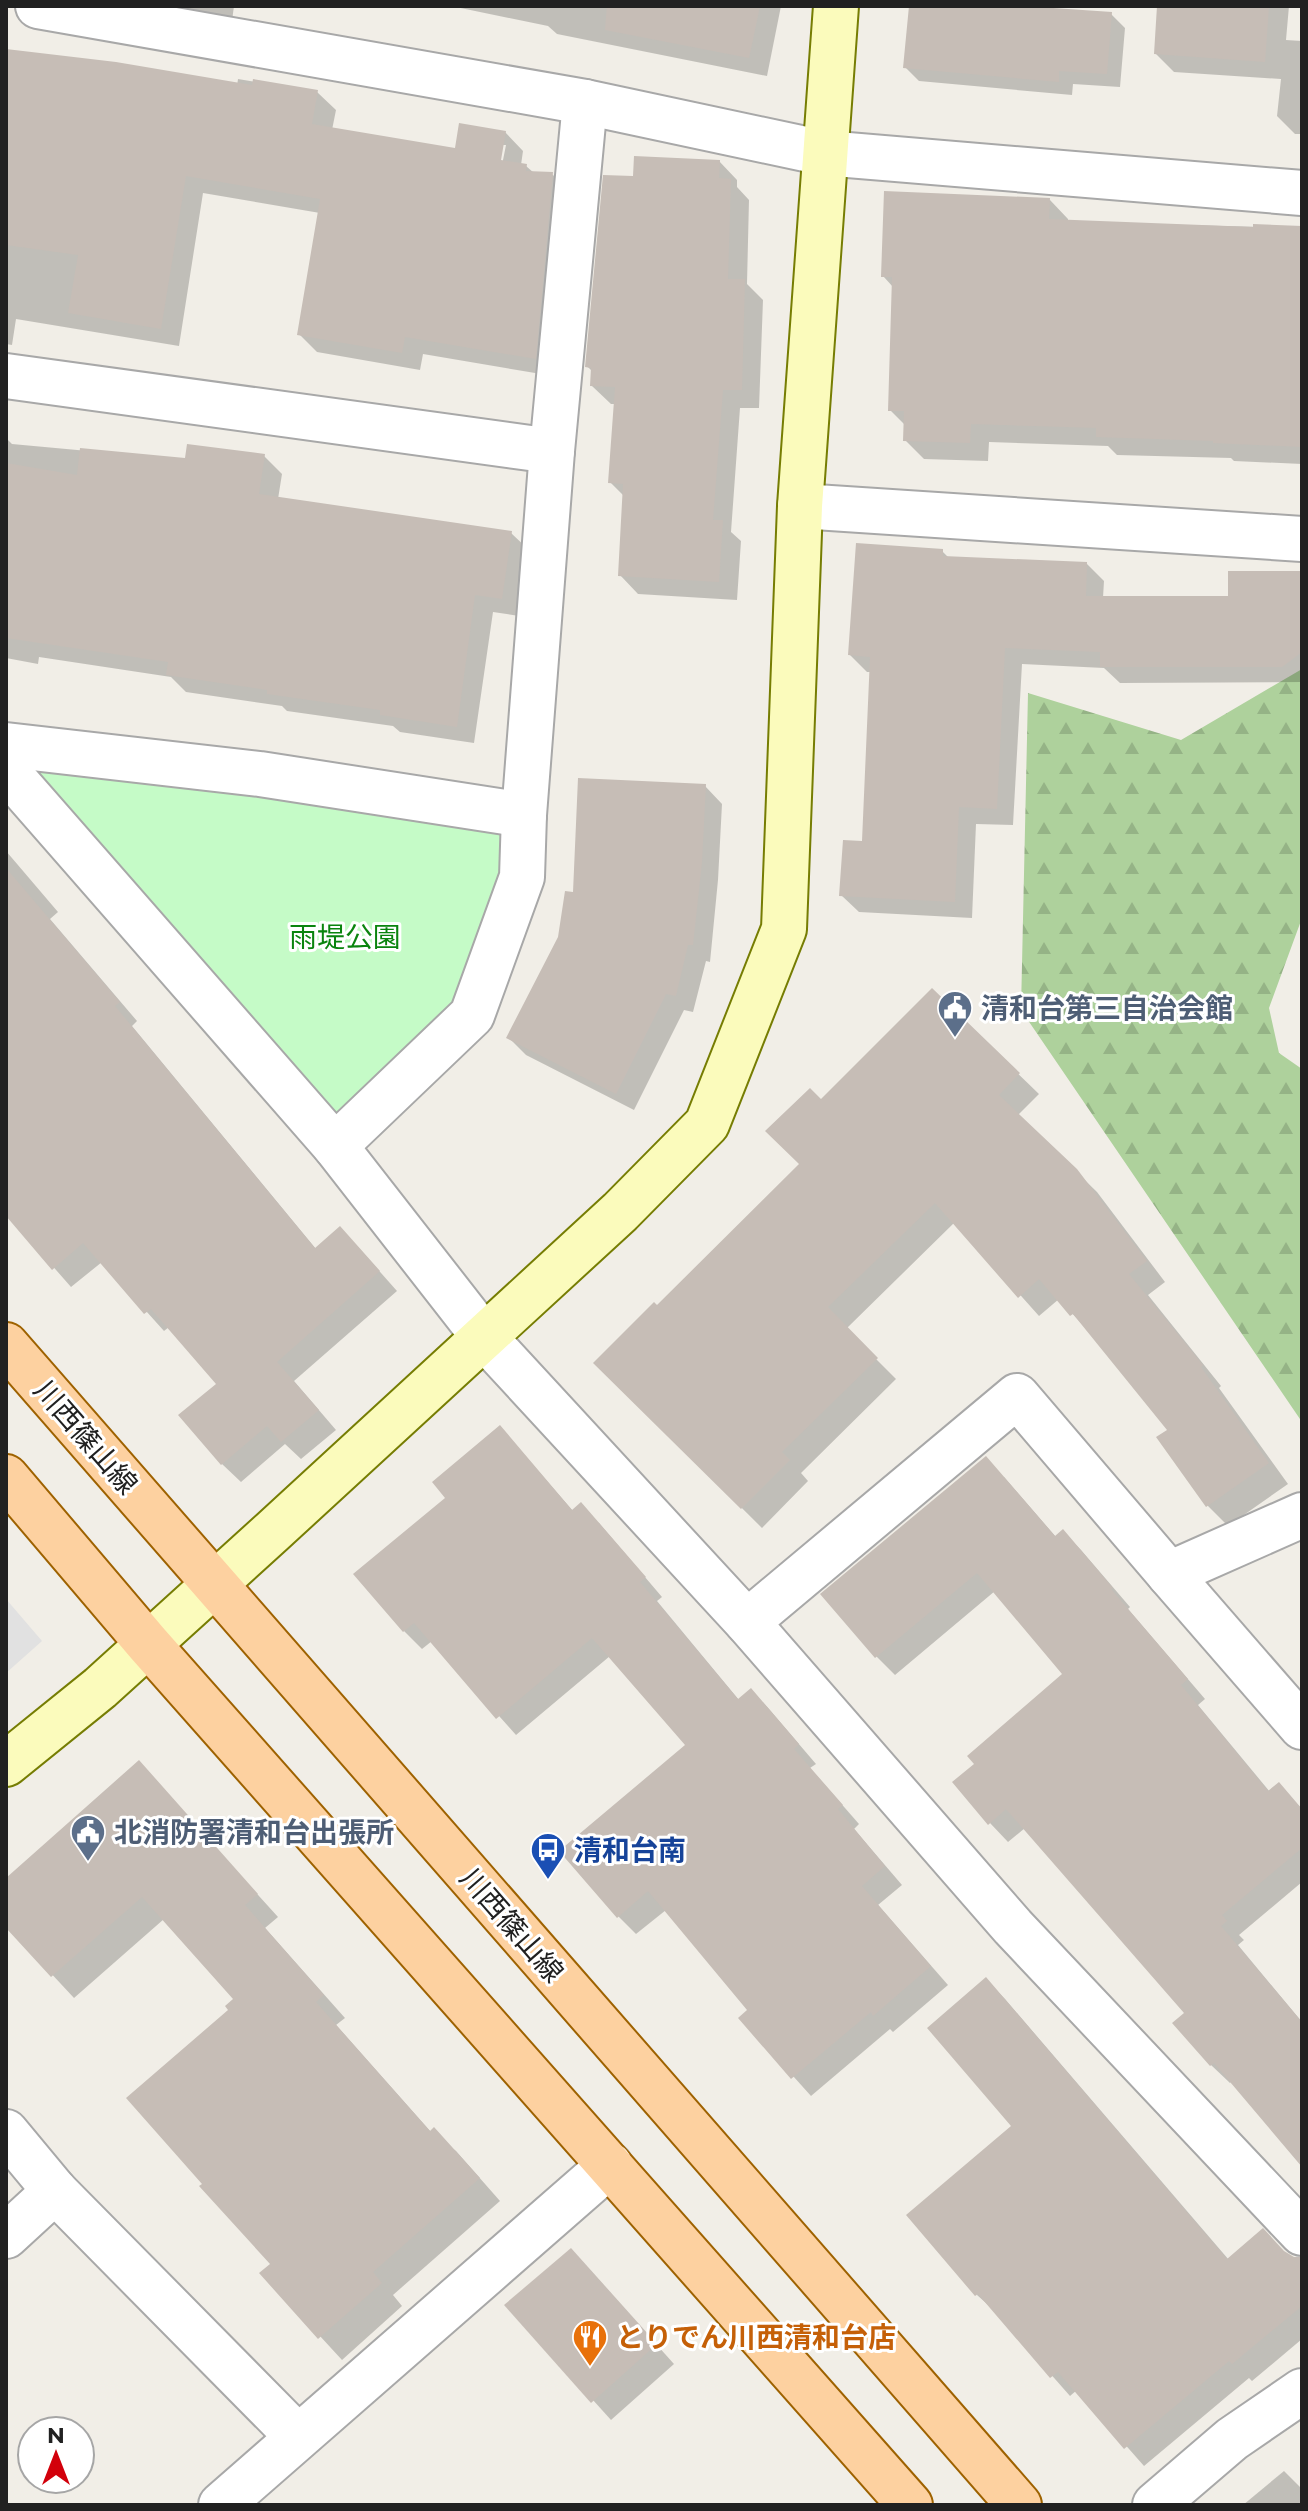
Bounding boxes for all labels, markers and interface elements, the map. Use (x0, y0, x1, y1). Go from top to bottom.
park label: 雨堤公園 (289, 920, 401, 954)
public building icon: 清和台第三自治会館 (936, 989, 974, 1039)
place label: 清和台第三自治会館 (981, 991, 1233, 1025)
street label: 川西篠山線 (27, 1373, 145, 1501)
public building icon: 北消防署清和台出張所 (69, 1813, 107, 1863)
place label: 北消防署清和台出張所 (114, 1815, 394, 1849)
bus stop icon: 清和台南 (529, 1831, 567, 1881)
place label: 清和台南 (574, 1833, 686, 1867)
street label: 川西篠山線 (453, 1861, 571, 1989)
restaurant icon: とりでん川西清和台店 (571, 2318, 609, 2368)
place label: とりでん川西清和台店 (616, 2320, 896, 2354)
north arrow (16, 2415, 96, 2495)
text: N (47, 2422, 65, 2449)

